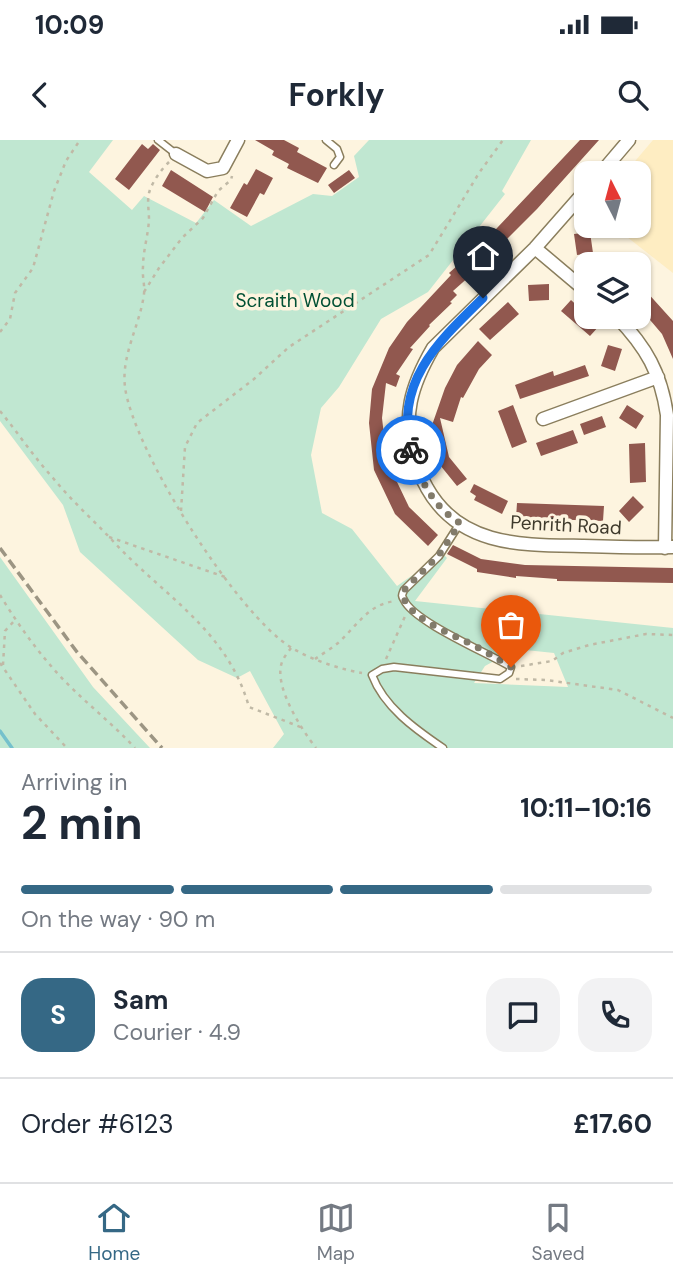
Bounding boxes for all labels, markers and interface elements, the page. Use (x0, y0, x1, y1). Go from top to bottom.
text: 10:09 (35, 8, 104, 42)
text: Forkly (289, 74, 384, 116)
icon: back (21, 76, 59, 114)
icon: search (614, 76, 652, 114)
north arrow (574, 161, 651, 238)
map controls (574, 161, 651, 329)
pin (453, 226, 513, 298)
icon: home (464, 237, 502, 275)
button: layers (574, 252, 651, 329)
park label: Scraith Wood (235, 288, 355, 313)
courier (376, 415, 446, 485)
icon: bike (392, 431, 430, 469)
street label: Penrith Road (510, 510, 622, 540)
pin (481, 595, 541, 667)
icon: bag (492, 606, 530, 644)
text: Arriving in (21, 767, 127, 797)
text: 10:11–10:16 (520, 791, 652, 825)
text: 2 min (21, 793, 143, 853)
text: On the way · 90 m (21, 904, 215, 934)
button: chat (486, 978, 560, 1052)
button: phone (578, 978, 652, 1052)
text: Sam (113, 983, 168, 1017)
text: S (50, 998, 66, 1032)
text: Courier · 4.9 (113, 1017, 241, 1047)
text: Order #6123 (21, 1107, 174, 1141)
text: £17.60 (573, 1107, 652, 1141)
tab: Home (88, 1199, 140, 1266)
tab: Map (317, 1199, 355, 1266)
tab: Saved (531, 1199, 585, 1266)

